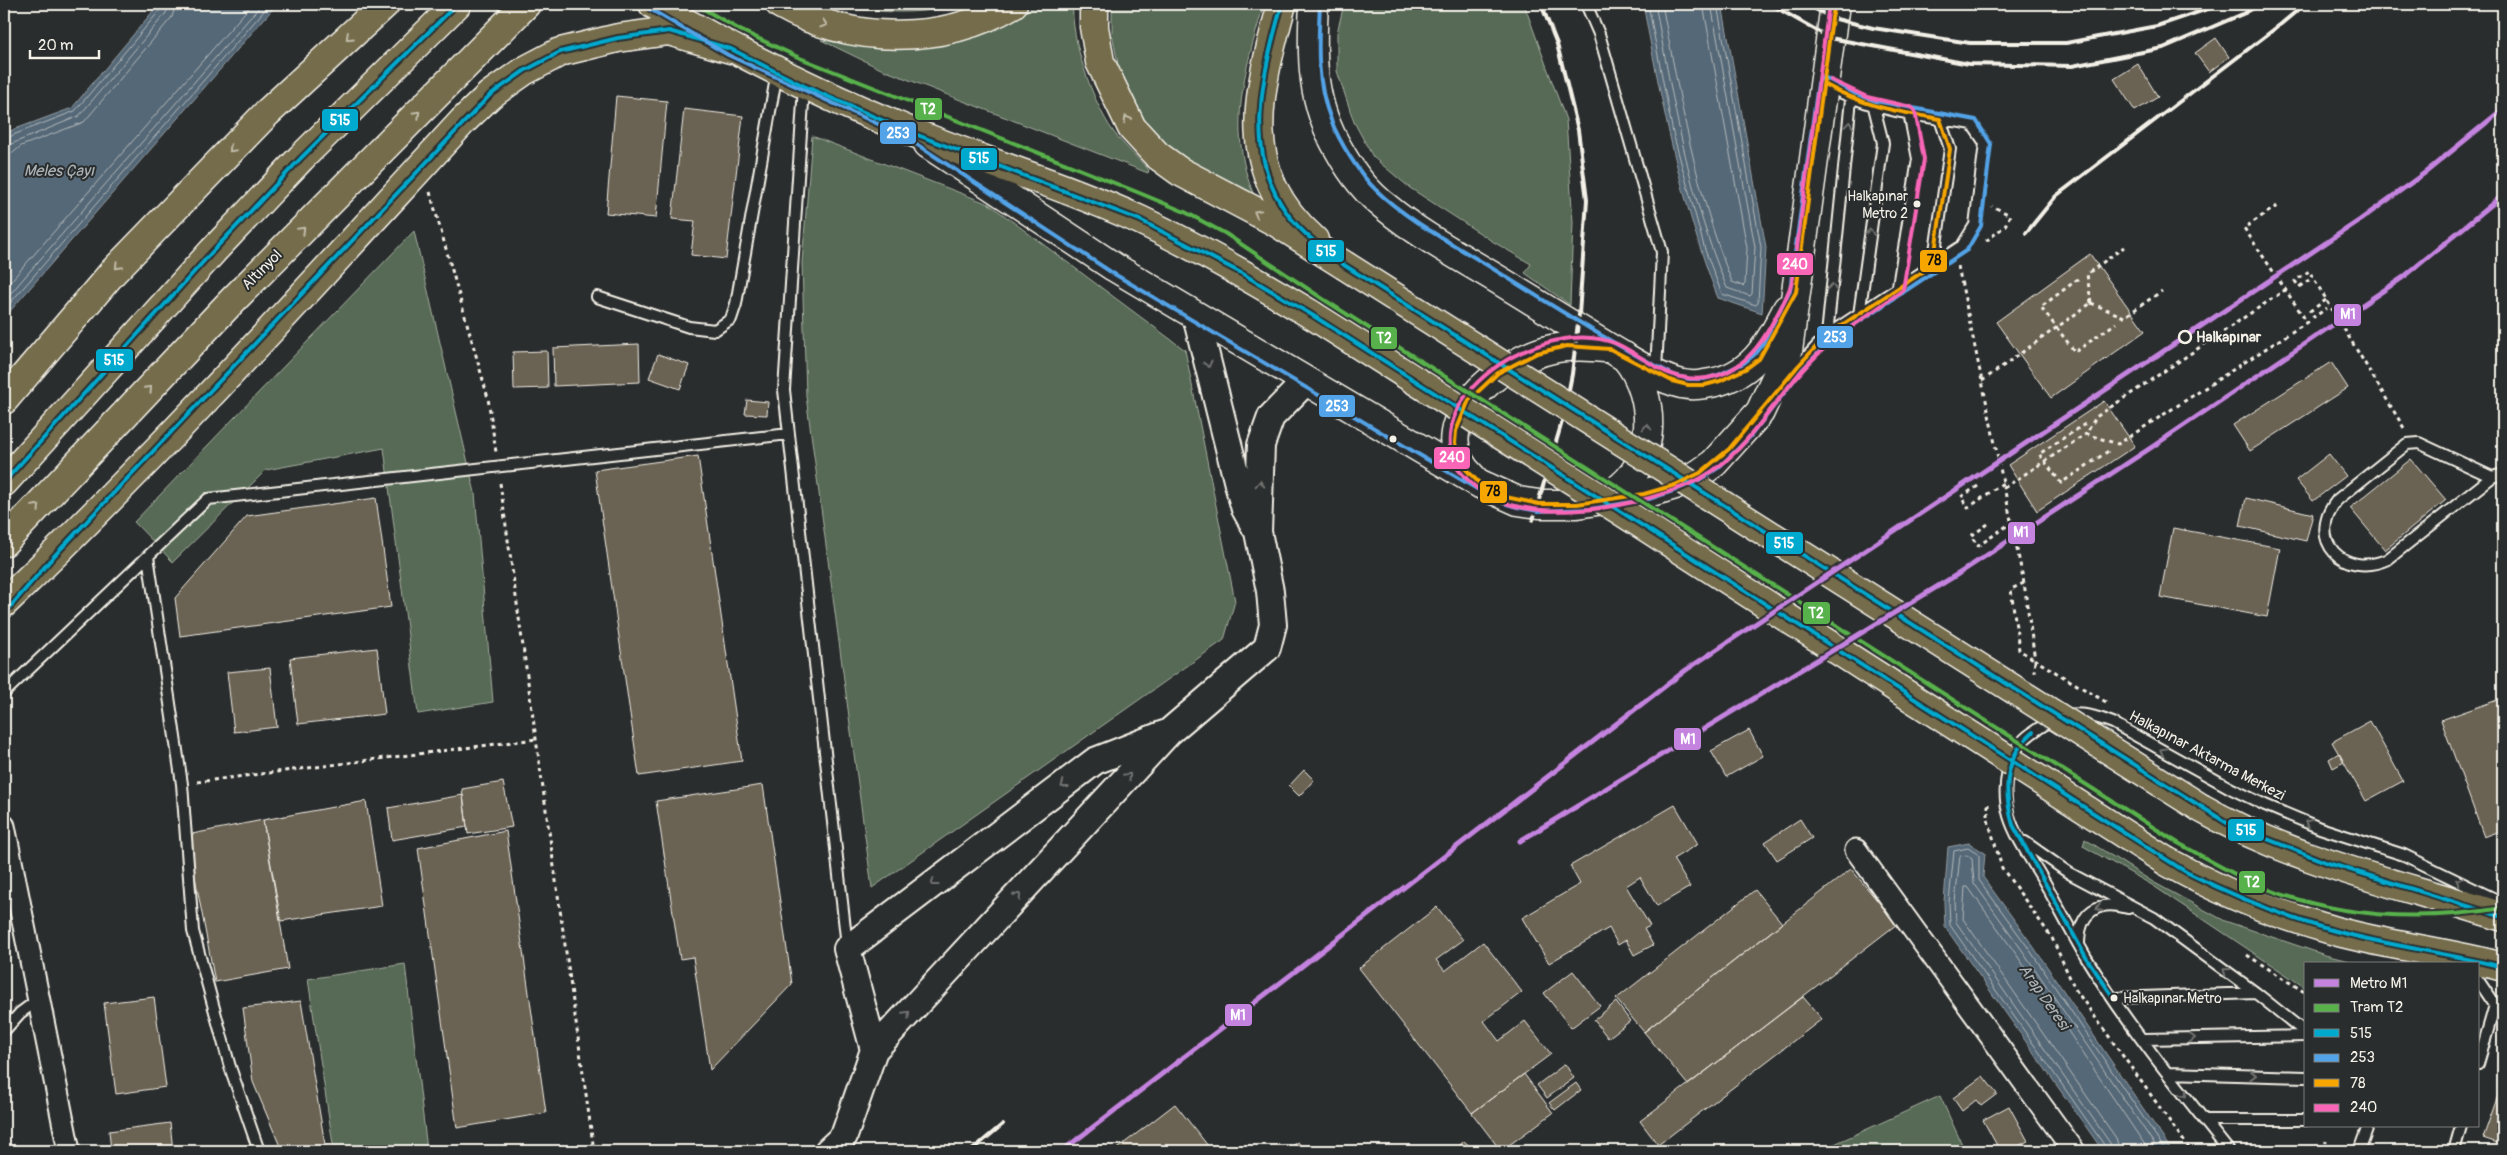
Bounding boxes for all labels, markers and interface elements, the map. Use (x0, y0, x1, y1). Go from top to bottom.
one-way arrow (819, 18, 828, 28)
scale bar (30, 28, 99, 60)
one-way arrow (346, 31, 355, 40)
text: 20 m (38, 36, 73, 55)
line badge: T2 (914, 97, 943, 121)
text: T2 (919, 101, 936, 118)
line badge: 515 (321, 108, 359, 132)
one-way arrow (411, 111, 420, 120)
text: 515 (330, 112, 351, 129)
one-way arrow (1124, 116, 1134, 125)
line badge: 253 (879, 121, 917, 145)
one-way arrow (1843, 121, 1854, 129)
text: 253 (886, 125, 910, 142)
one-way arrow (229, 143, 238, 152)
line badge: 515 (960, 147, 998, 171)
text: 515 (969, 150, 990, 167)
water label: Meles Çayı (24, 161, 96, 181)
place label: Halkapınar Metro 2 (1847, 188, 1908, 222)
marker: Halkapınar Metro 2 (1912, 199, 1922, 209)
one-way arrow (1254, 209, 1263, 219)
one-way arrow (297, 226, 306, 235)
one-way arrow (1865, 227, 1875, 236)
line badge: 515 (1307, 239, 1345, 263)
text: 515 (1316, 243, 1337, 260)
street label: Altınyol (238, 246, 286, 294)
line badge: 78 (1919, 249, 1948, 273)
line badge: 240 (1776, 252, 1814, 276)
text: 78 (1927, 252, 1941, 269)
text: 240 (1782, 256, 1808, 273)
one-way arrow (115, 260, 124, 269)
one-way arrow (1826, 282, 1837, 290)
line badge: M1 (2333, 303, 2362, 327)
text: M1 (2340, 306, 2356, 323)
line badge: 253 (1816, 325, 1854, 349)
line badge: T2 (1370, 326, 1398, 350)
place label: Halkapınar (2196, 328, 2262, 347)
text: 253 (1823, 329, 1847, 346)
text: T2 (1375, 330, 1392, 347)
marker: Halkapınar (2178, 330, 2192, 344)
line badge: 515 (95, 348, 134, 372)
text: 515 (104, 352, 125, 369)
one-way arrow (1202, 359, 1213, 368)
one-way arrow (143, 385, 152, 394)
line badge: 253 (1318, 394, 1356, 418)
text: 253 (1325, 398, 1349, 415)
one-way arrow (1642, 422, 1652, 430)
unlabelled marker (1388, 434, 1398, 444)
line badge: 240 (1433, 446, 1471, 470)
text: 240 (1439, 449, 1465, 466)
one-way arrow (1255, 479, 1265, 487)
line badge: 78 (1479, 480, 1508, 504)
text: 78 (1486, 483, 1500, 500)
one-way arrow (31, 503, 40, 512)
line badge: M1 (2007, 521, 2036, 545)
text: M1 (2013, 524, 2029, 541)
line badge: 515 (1765, 531, 1804, 555)
text: 515 (1774, 535, 1795, 552)
line badge: T2 (1802, 601, 1831, 625)
text: T2 (1807, 605, 1824, 622)
street label: Halkapınar Aktarma Merkezi (2126, 707, 2289, 805)
line badge: M1 (1673, 727, 1702, 751)
text: M1 (1680, 731, 1696, 748)
one-way arrow (2159, 747, 2168, 757)
one-way arrow (1123, 773, 1132, 782)
one-way arrow (1060, 779, 1070, 788)
line badge: 515 (2227, 818, 2265, 842)
one-way arrow (2304, 819, 2313, 829)
text: 515 (2236, 822, 2257, 839)
line badge: T2 (2238, 870, 2266, 894)
text: T2 (2243, 874, 2260, 891)
one-way arrow (930, 877, 940, 886)
one-way arrow (2456, 878, 2465, 888)
one-way arrow (1013, 892, 1022, 901)
one-way arrow (2095, 902, 2104, 912)
water label: Arap Deresi (2014, 960, 2075, 1036)
legend (2304, 962, 2480, 1128)
one-way arrow (2222, 968, 2232, 977)
text: Metro M1 (2350, 974, 2407, 993)
place label: Halkapınar Metro (2123, 990, 2222, 1007)
marker: Halkapınar Metro (2109, 993, 2119, 1003)
text: Tram T2 (2350, 998, 2404, 1017)
line badge: M1 (1224, 1003, 1253, 1027)
text: M1 (1230, 1007, 1246, 1024)
one-way arrow (901, 1011, 910, 1020)
text: 515 (2350, 1024, 2372, 1043)
one-way arrow (2189, 1033, 2197, 1043)
text: 253 (2350, 1048, 2375, 1067)
one-way arrow (2249, 1070, 2257, 1081)
text: 78 (2350, 1074, 2366, 1093)
one-way arrow (2178, 1088, 2187, 1098)
text: 240 (2350, 1098, 2377, 1117)

